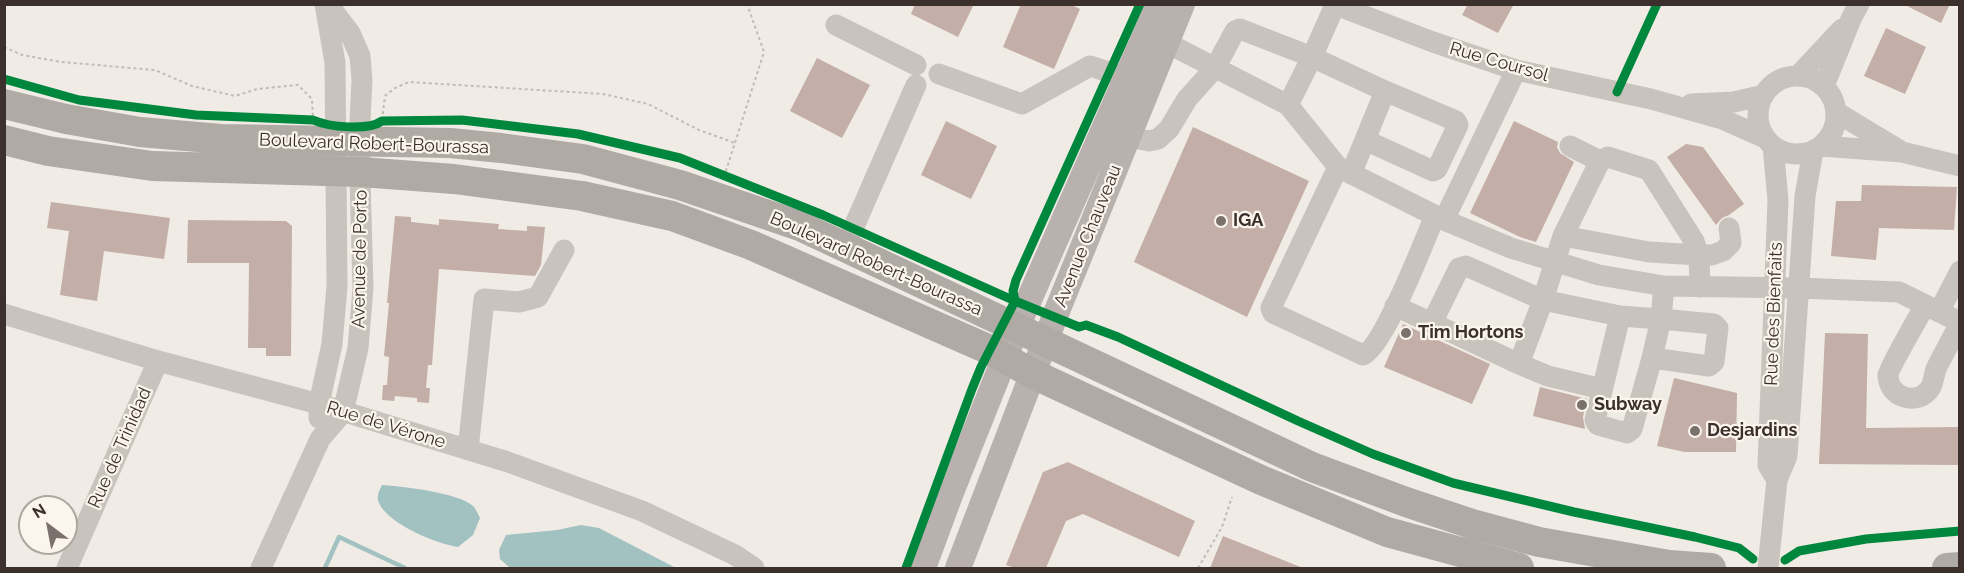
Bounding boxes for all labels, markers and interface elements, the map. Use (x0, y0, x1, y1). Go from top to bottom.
street label: Rue Coursol (1447, 38, 1551, 86)
street label: Boulevard Robert-Bourassa (259, 129, 489, 159)
street label: Avenue Chauveau (1050, 162, 1126, 310)
street label: Avenue de Porto (348, 189, 372, 329)
street label: Boulevard Robert-Bourassa (767, 207, 985, 321)
place label: IGA (1233, 210, 1263, 232)
marker: IGA (1214, 214, 1228, 228)
street label: Rue des Bienfaits (1761, 242, 1787, 386)
place label: Tim Hortons (1418, 322, 1523, 344)
marker: Tim Hortons (1399, 326, 1413, 340)
street label: Rue de Trinidad (84, 384, 156, 512)
place label: Subway (1594, 394, 1662, 416)
street label: Rue de Vérone (324, 397, 448, 453)
marker: Subway (1575, 398, 1589, 412)
place label: Desjardins (1707, 420, 1797, 442)
marker: Desjardins (1688, 424, 1702, 438)
north arrow (18, 495, 78, 555)
text: N (29, 500, 49, 522)

